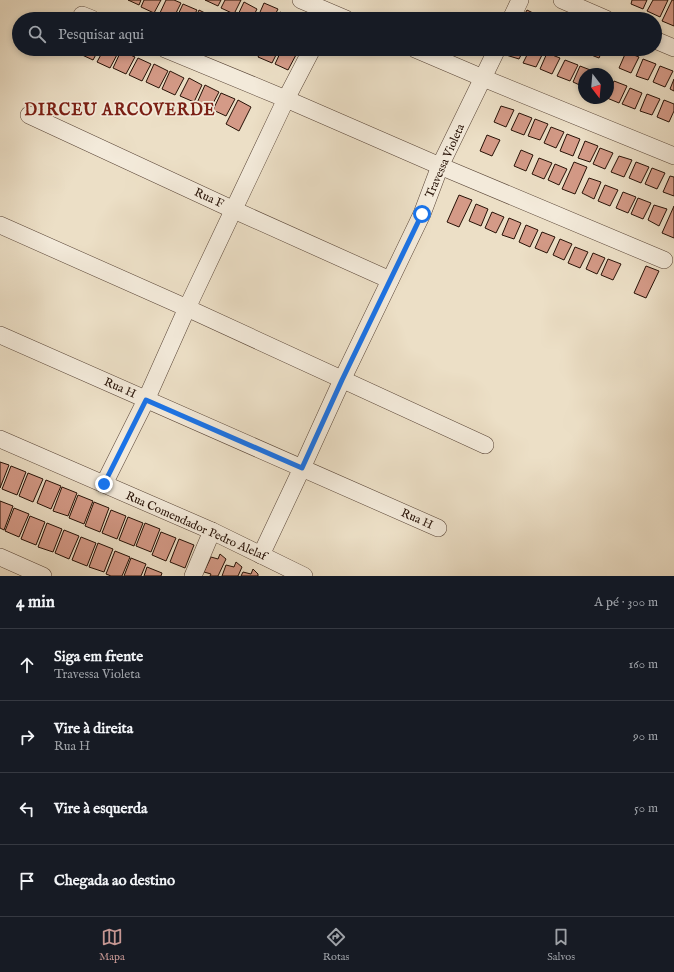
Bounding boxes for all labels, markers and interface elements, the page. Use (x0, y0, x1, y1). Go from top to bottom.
search box (12, 12, 662, 56)
icon: search (26, 23, 48, 45)
text: Pesquisar aqui (58, 25, 144, 44)
north arrow (578, 68, 614, 104)
district label: DIRCEU ARCOVERDE (24, 101, 216, 121)
street label: Travessa Violeta (422, 121, 468, 200)
street label: Rua F (192, 185, 226, 211)
route start (413, 205, 431, 223)
street label: Rua H (102, 374, 138, 402)
route end (95, 475, 113, 493)
street label: Rua Comendador Pedro Alelaf (123, 488, 271, 565)
street label: Rua H (399, 505, 435, 533)
text: 4 min (16, 592, 55, 613)
text: A pé · 300 m (594, 594, 658, 611)
text: Siga em frente (54, 647, 143, 666)
icon: ahead (16, 654, 38, 676)
text: 160 m (628, 656, 658, 673)
text: Travessa Violeta (54, 666, 140, 683)
text: Vire à direita (54, 719, 133, 738)
icon: right (16, 726, 38, 748)
text: 90 m (633, 728, 658, 745)
text: Rua H (54, 738, 90, 755)
icon: left (16, 798, 38, 820)
text: Vire à esquerda (54, 799, 147, 818)
text: 50 m (634, 800, 658, 817)
icon: arrive (16, 870, 38, 892)
text: Chegada ao destino (54, 871, 175, 890)
tab: Mapa (99, 926, 125, 964)
tab: Rotas (323, 926, 349, 964)
tab: Salvos (547, 926, 575, 964)

